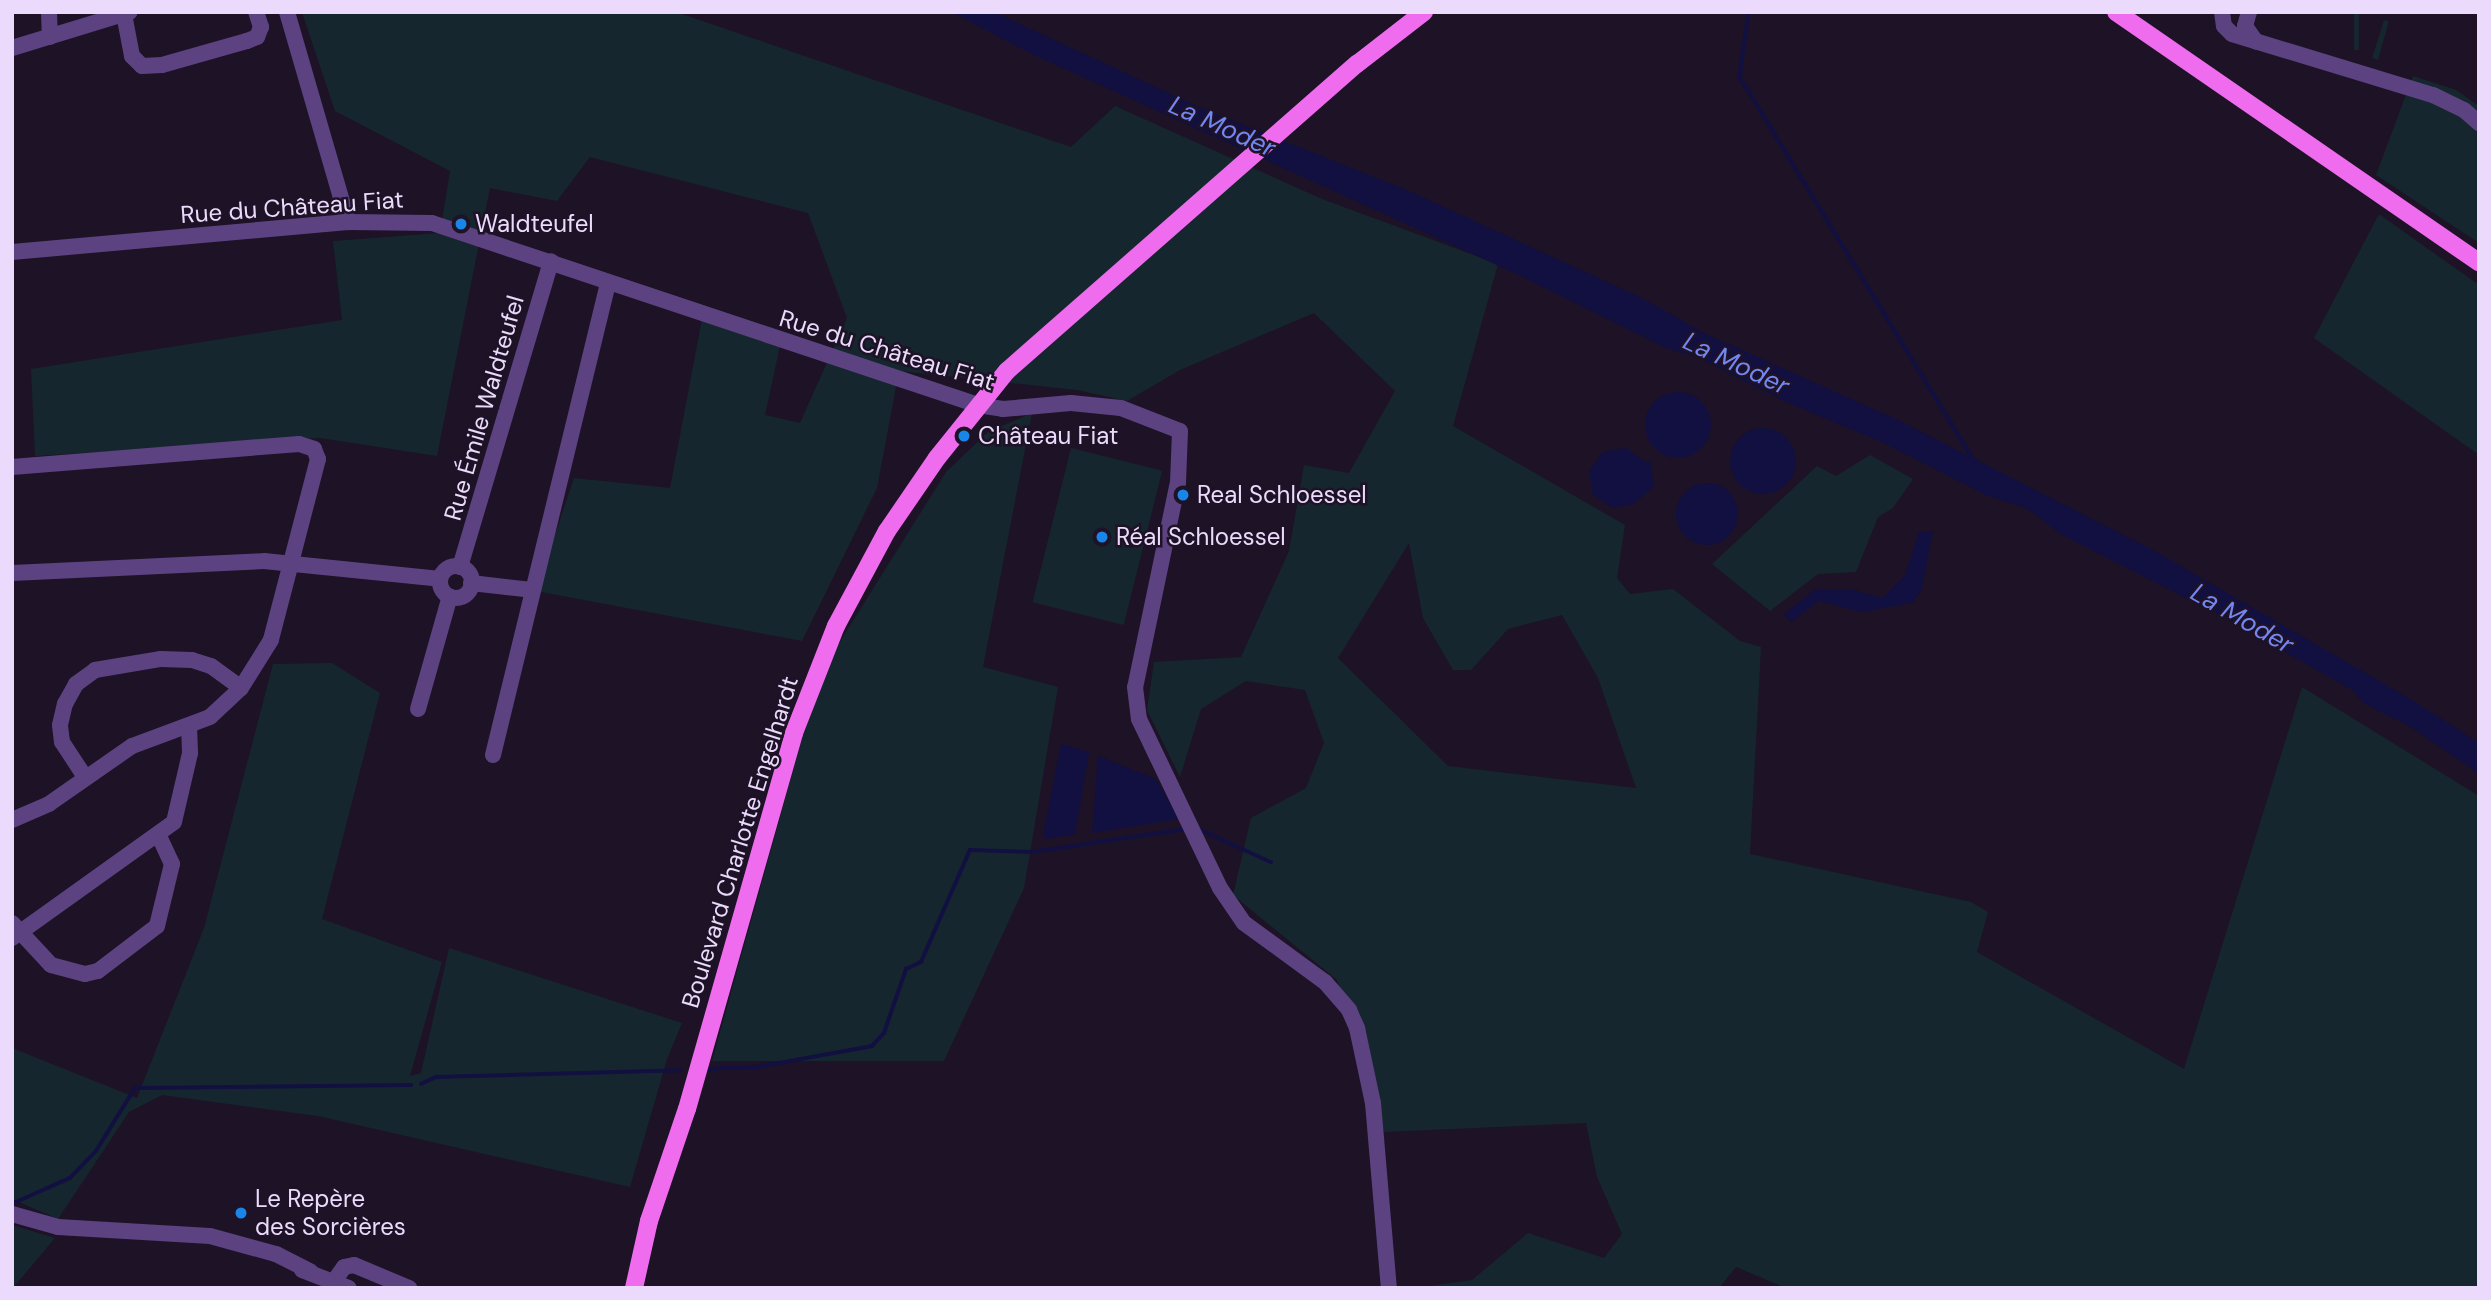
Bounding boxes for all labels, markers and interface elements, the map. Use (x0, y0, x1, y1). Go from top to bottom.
water label: La Moder (1164, 90, 1280, 164)
street label: Rue du Château Fiat (179, 185, 405, 229)
place label: Waldteufel (475, 210, 594, 238)
marker: Waldteufel (453, 216, 469, 232)
street label: Rue Émile Waldteufel (438, 292, 530, 524)
street label: Rue du Château Fiat (776, 304, 998, 396)
water label: La Moder (1678, 326, 1794, 402)
place label: Château Fiat (978, 422, 1118, 450)
marker: Château Fiat (956, 428, 972, 444)
place label: Real Schloessel (1197, 481, 1367, 509)
marker: Real Schloessel (1175, 487, 1191, 503)
place label: Réal Schloessel (1116, 523, 1286, 551)
marker: Réal Schloessel (1094, 529, 1110, 545)
water label: La Moder (2185, 577, 2299, 661)
street label: Boulevard Charlotte Engelhardt (676, 673, 804, 1011)
place label: Le Repère des Sorcières (255, 1185, 406, 1241)
marker: Le Repère des Sorcières (233, 1205, 249, 1221)

